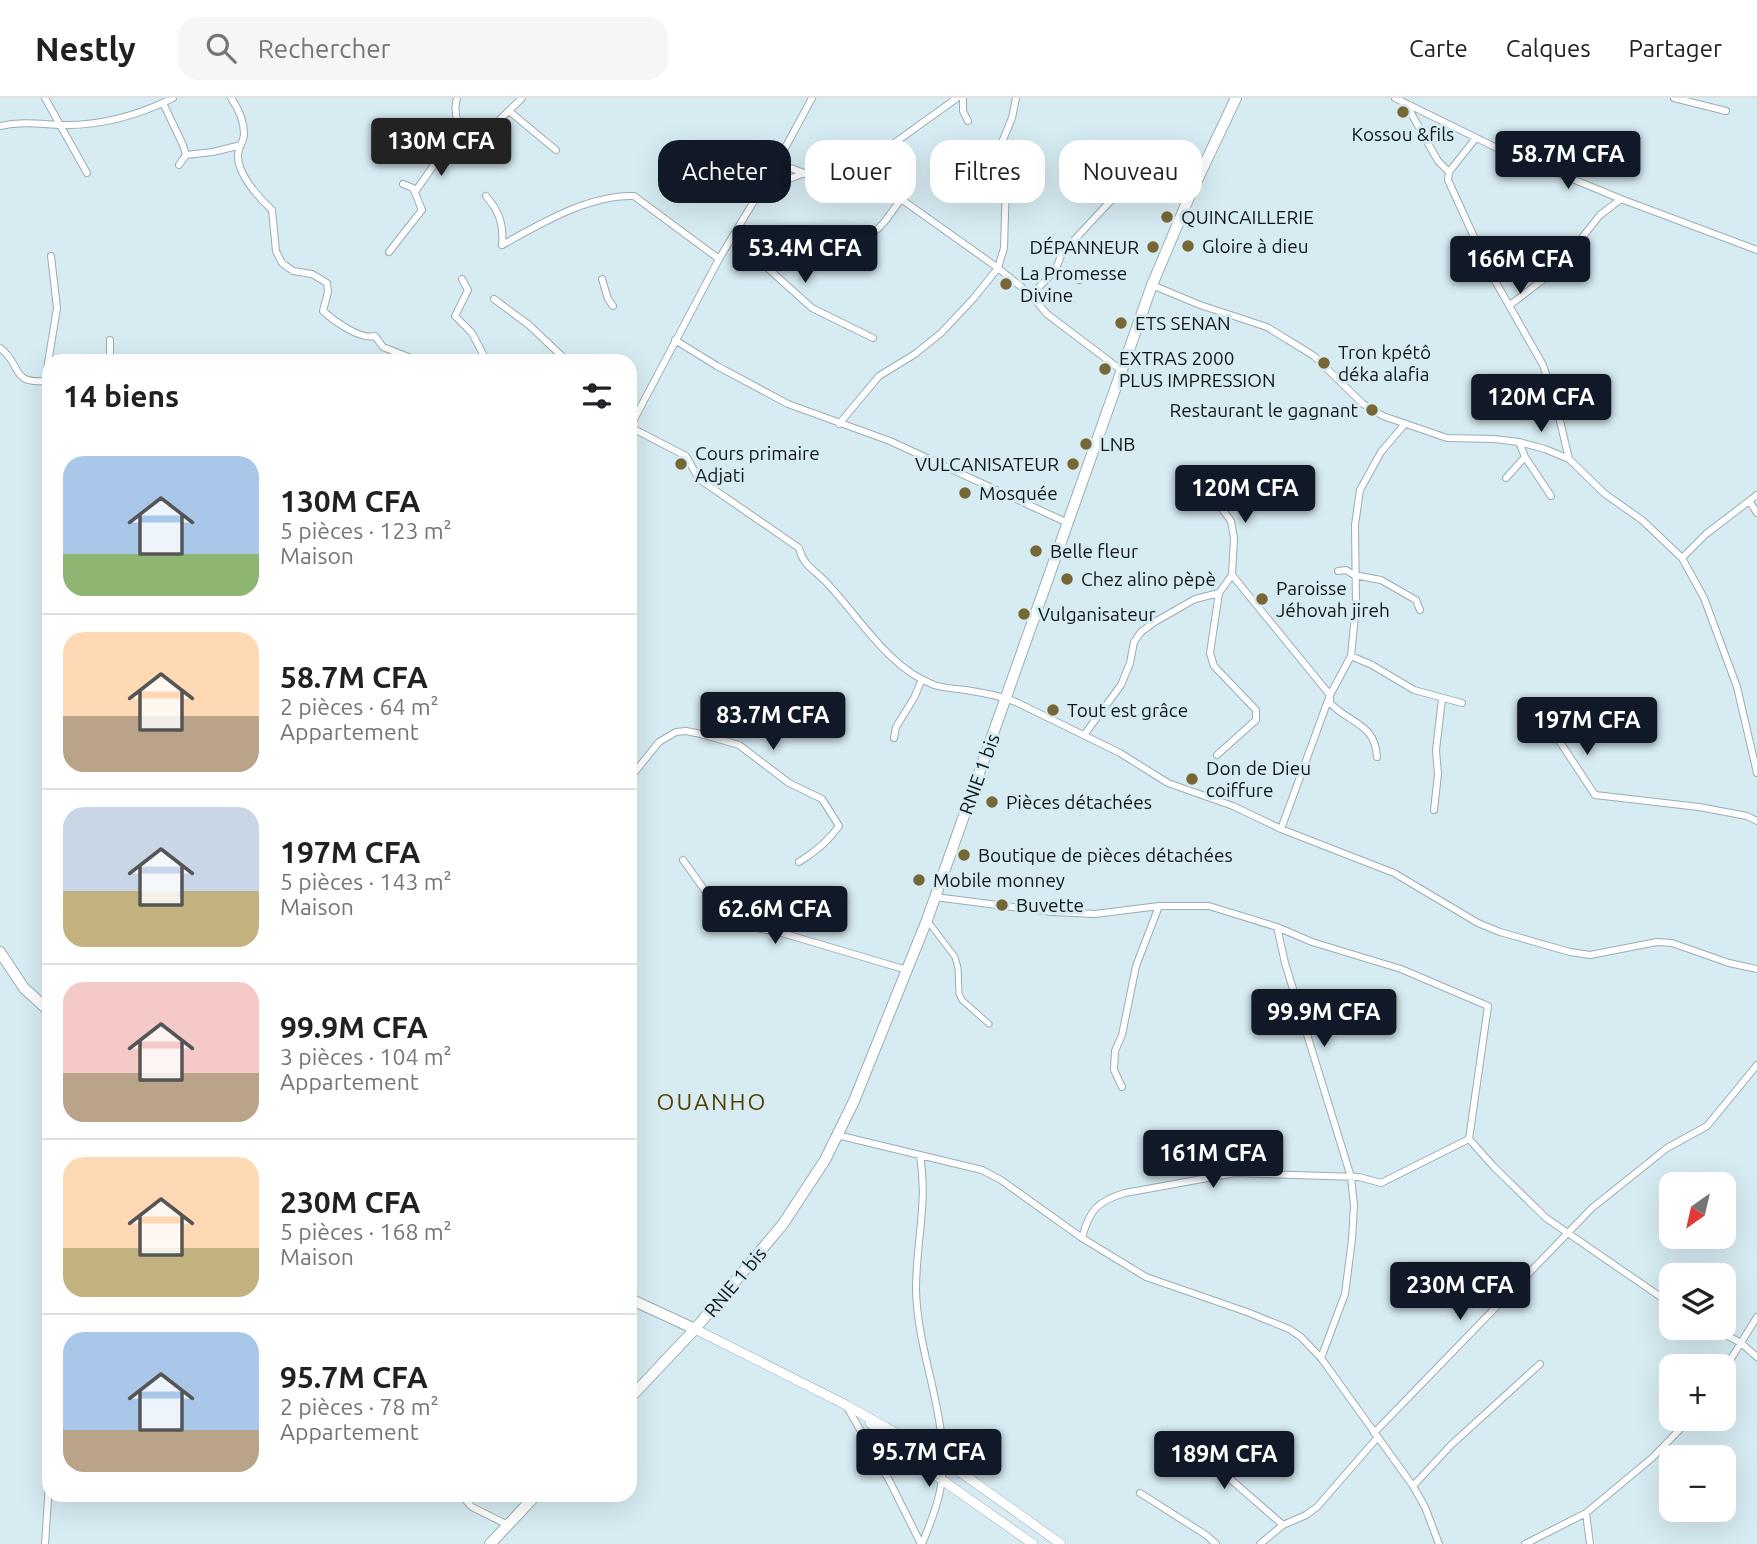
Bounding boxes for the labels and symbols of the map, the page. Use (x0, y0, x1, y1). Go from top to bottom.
marker: Kossou &fils (1395, 104, 1411, 120)
pin: 130M CFA (369, 118, 513, 178)
place label: Kossou &fils (1352, 123, 1454, 145)
pin: 58.7M CFA (1488, 132, 1648, 191)
place label: QUINCAILLERIE (1181, 206, 1314, 228)
marker: QUINCAILLERIE (1159, 209, 1175, 225)
pin: 53.4M CFA (725, 226, 885, 285)
place label: Gloire à dieu (1202, 235, 1309, 257)
place label: DÉPANNEUR (1030, 236, 1139, 258)
pin: 166M CFA (1448, 236, 1592, 296)
marker: Gloire à dieu (1180, 238, 1196, 254)
marker: DÉPANNEUR (1145, 239, 1161, 255)
place label: La Promesse Divine (1020, 262, 1127, 306)
marker: La Promesse Divine (998, 276, 1014, 292)
place label: ETS SENAN (1135, 312, 1231, 334)
marker: ETS SENAN (1113, 315, 1129, 331)
place label: Tron kpétô déka alafia (1338, 341, 1431, 385)
place label: EXTRAS 2000 PLUS IMPRESSION (1119, 347, 1276, 391)
marker: Tron kpétô déka alafia (1316, 355, 1332, 371)
marker: EXTRAS 2000 PLUS IMPRESSION (1097, 361, 1113, 377)
pin: 120M CFA (1469, 374, 1613, 434)
place label: Restaurant le gagnant (1169, 399, 1359, 421)
marker: Restaurant le gagnant (1364, 402, 1380, 418)
place label: LNB (1100, 433, 1135, 455)
marker: LNB (1078, 436, 1094, 452)
place label: Cours primaire Adjati (695, 442, 820, 486)
place label: VULCANISATEUR (915, 453, 1059, 475)
marker: Cours primaire Adjati (673, 456, 689, 472)
marker: VULCANISATEUR (1065, 456, 1081, 472)
pin: 120M CFA (1173, 466, 1317, 525)
place label: Mosquée (979, 482, 1058, 504)
marker: Mosquée (957, 485, 973, 501)
place label: Belle fleur (1050, 540, 1138, 562)
marker: Belle fleur (1028, 543, 1044, 559)
place label: Chez alino pèpè (1081, 568, 1216, 590)
marker: Chez alino pèpè (1059, 571, 1075, 587)
place label: Paroisse Jéhovah jireh (1276, 577, 1390, 621)
marker: Paroisse Jéhovah jireh (1254, 591, 1270, 607)
place label: Vulganisateur (1038, 603, 1156, 625)
marker: Vulganisateur (1016, 606, 1032, 622)
pin: 83.7M CFA (693, 692, 853, 752)
pin: 197M CFA (1515, 698, 1659, 757)
place label: Tout est grâce (1067, 699, 1188, 721)
marker: Tout est grâce (1045, 702, 1061, 718)
street label: RNIE 1 bis (954, 731, 1004, 817)
place label: Don de Dieu coiffure (1206, 757, 1311, 801)
marker: Don de Dieu coiffure (1184, 771, 1200, 787)
place label: Pièces détachées (1006, 791, 1152, 813)
marker: Pièces détachées (984, 794, 1000, 810)
place label: Boutique de pièces détachées (978, 844, 1233, 866)
marker: Boutique de pièces détachées (956, 847, 972, 863)
place label: Mobile monney (933, 869, 1065, 891)
marker: Mobile monney (911, 872, 927, 888)
pin: 62.6M CFA (695, 886, 855, 946)
place label: Buvette (1016, 894, 1084, 916)
marker: Buvette (994, 897, 1010, 913)
pin: 99.9M CFA (1244, 990, 1404, 1049)
district label: OUANHO (657, 1089, 767, 1114)
pin: 161M CFA (1141, 1130, 1285, 1190)
north arrow (1659, 1172, 1736, 1250)
street label: RNIE 1 bis (699, 1243, 771, 1321)
pin: 230M CFA (1388, 1262, 1532, 1322)
pin: 95.7M CFA (849, 1430, 1009, 1489)
pin: 189M CFA (1152, 1432, 1296, 1491)

